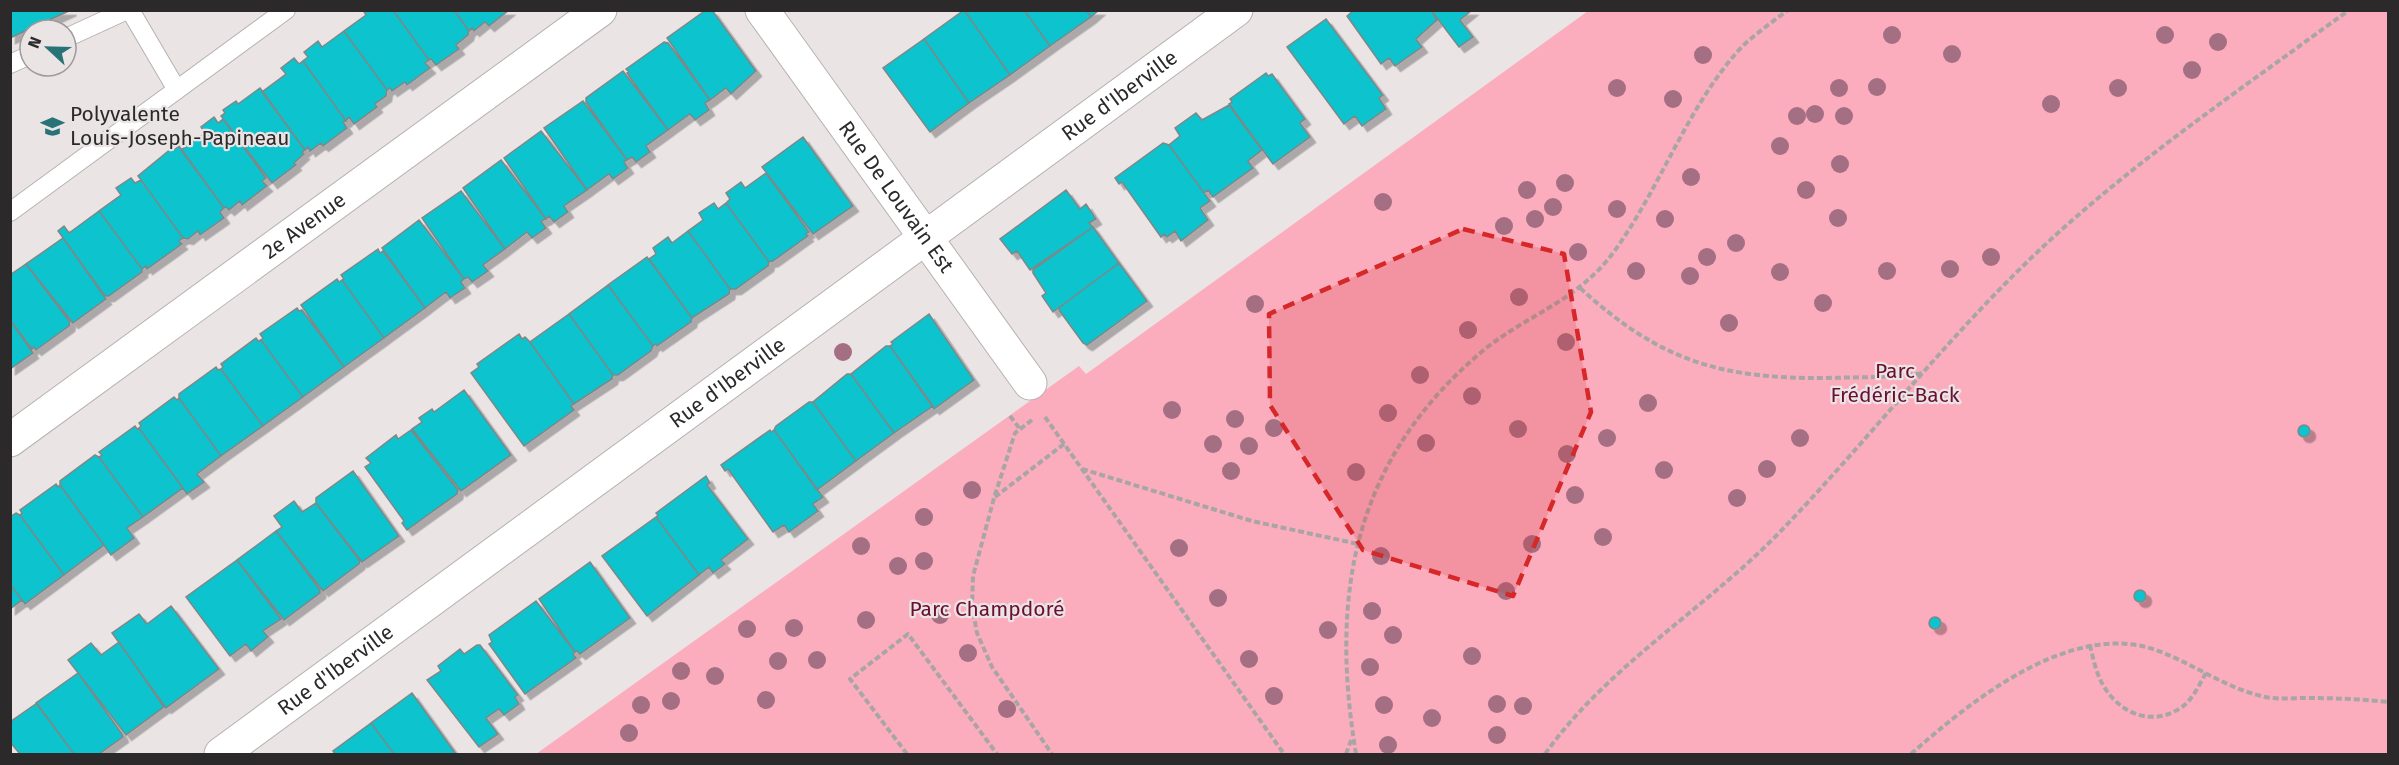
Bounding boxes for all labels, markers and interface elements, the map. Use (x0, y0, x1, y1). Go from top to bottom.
north arrow (18, 18, 78, 78)
text: N (24, 34, 45, 51)
street label: Rue d'Iberville (1056, 44, 1183, 147)
place label: Polyvalente Louis-Joseph-Papineau (70, 101, 289, 151)
school or university icon: Polyvalente Louis-Joseph-Papineau (39, 113, 65, 139)
street label: Rue De Louvain Est (833, 116, 960, 278)
street label: 2e Avenue (257, 187, 351, 265)
street label: Rue d'Iberville (664, 332, 791, 434)
park label: Parc Frédéric-Back (1830, 358, 1960, 408)
park label: Parc Champdoré (909, 596, 1065, 622)
street label: Rue d'Iberville (272, 619, 399, 721)

